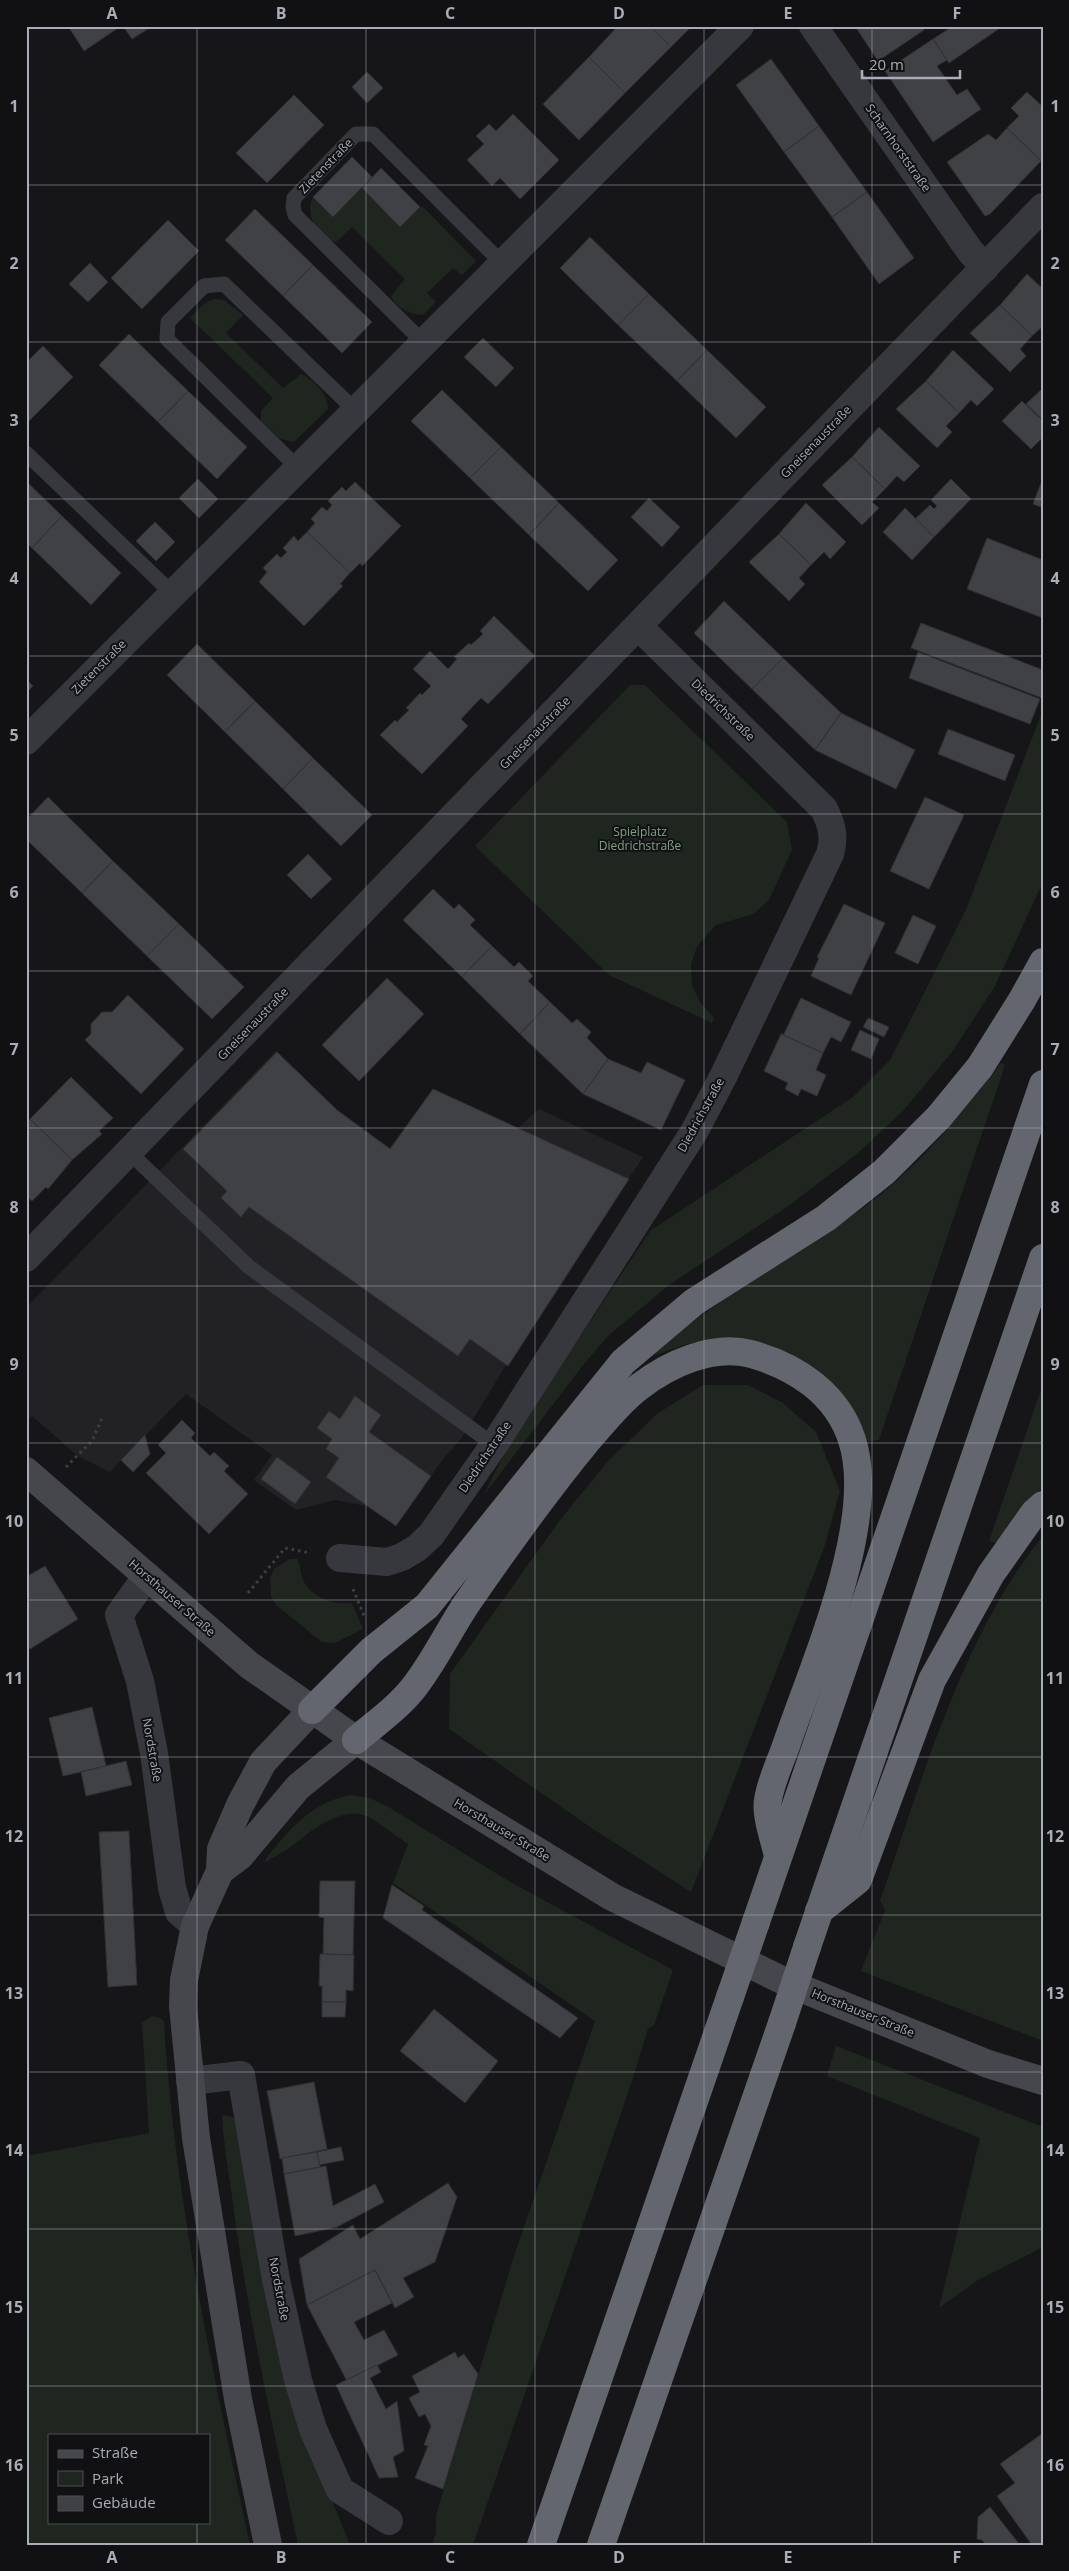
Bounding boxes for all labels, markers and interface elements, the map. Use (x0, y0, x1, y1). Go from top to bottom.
text: A (106, 2, 118, 24)
text: B (276, 2, 286, 24)
text: C (445, 2, 455, 24)
text: D (613, 2, 625, 24)
text: E (784, 2, 793, 24)
text: F (953, 2, 961, 24)
scale bar (862, 48, 959, 80)
text: 20 m (869, 54, 904, 74)
text: 1 (9, 95, 19, 117)
text: 1 (1050, 95, 1060, 117)
street label: Scharnhorststraße (862, 100, 935, 195)
street label: Zietenstraße (295, 134, 357, 197)
text: 2 (9, 252, 19, 274)
text: 2 (1050, 252, 1060, 274)
street label: Gneisenaustraße (776, 401, 855, 482)
text: 3 (9, 409, 19, 431)
text: 3 (1050, 409, 1060, 431)
text: 4 (9, 567, 19, 589)
text: 4 (1050, 567, 1060, 589)
street label: Zietenstraße (68, 635, 130, 698)
street label: Diedrichstraße (688, 675, 759, 745)
street label: Gneisenaustraße (495, 692, 574, 773)
text: 5 (9, 724, 19, 746)
text: 5 (1050, 724, 1060, 746)
park label: Spielplatz Diedrichstraße (599, 823, 682, 854)
text: 6 (9, 881, 19, 903)
text: 6 (1050, 881, 1060, 903)
street label: Gneisenaustraße (213, 983, 292, 1064)
text: 7 (9, 1038, 19, 1060)
text: 7 (1050, 1038, 1060, 1060)
street label: Diedrichstraße (673, 1074, 728, 1155)
text: 8 (9, 1196, 19, 1218)
text: 8 (1050, 1196, 1060, 1218)
text: 9 (9, 1353, 19, 1375)
text: 9 (1050, 1353, 1060, 1375)
street label: Diedrichstraße (454, 1417, 515, 1496)
text: 10 (5, 1510, 23, 1532)
text: 10 (1046, 1510, 1064, 1532)
street label: Horsthauser Straße (125, 1555, 219, 1640)
text: 11 (5, 1667, 23, 1689)
text: 11 (1046, 1667, 1064, 1689)
street label: Nordstraße (139, 1717, 166, 1783)
street label: Horsthauser Straße (451, 1794, 554, 1865)
text: 12 (5, 1825, 23, 1847)
text: 12 (1046, 1825, 1064, 1847)
text: 13 (5, 1982, 23, 2004)
text: 13 (1046, 1982, 1064, 2004)
street label: Horsthauser Straße (809, 1984, 917, 2041)
text: 14 (5, 2139, 23, 2161)
text: 14 (1046, 2139, 1064, 2161)
street label: Nordstraße (265, 2256, 294, 2322)
text: 15 (5, 2296, 23, 2318)
text: 15 (1046, 2296, 1064, 2318)
legend (48, 2434, 210, 2524)
text: Straße (92, 2442, 138, 2462)
text: 16 (5, 2454, 23, 2476)
text: 16 (1046, 2454, 1064, 2476)
text: Park (92, 2468, 123, 2488)
text: Gebäude (92, 2492, 156, 2512)
text: A (106, 2546, 118, 2568)
text: B (276, 2546, 286, 2568)
text: C (445, 2546, 455, 2568)
text: D (613, 2546, 625, 2568)
text: E (784, 2546, 793, 2568)
text: F (953, 2546, 961, 2568)

